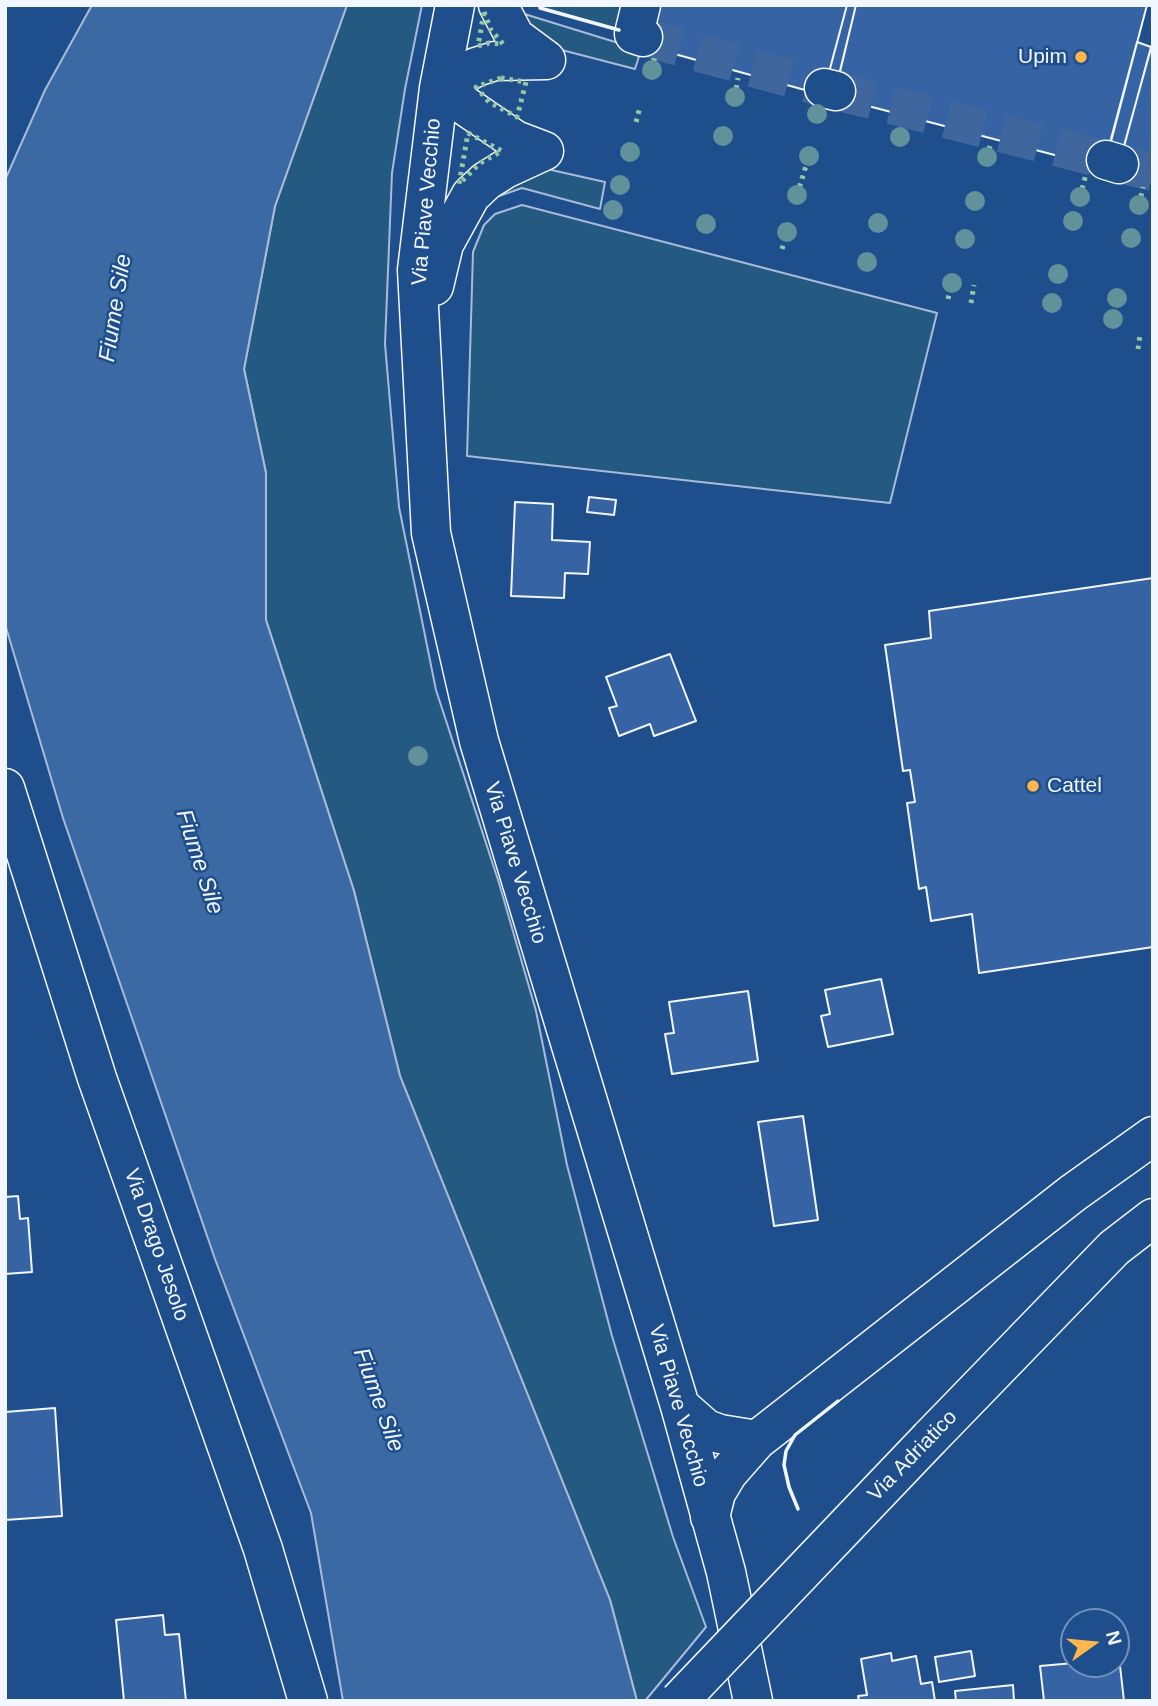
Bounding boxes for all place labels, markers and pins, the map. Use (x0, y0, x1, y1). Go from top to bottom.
place label: Upim (1018, 44, 1067, 70)
marker: Upim (1073, 49, 1089, 65)
place label: Cattel (1047, 773, 1102, 799)
marker: Cattel (1025, 778, 1041, 794)

